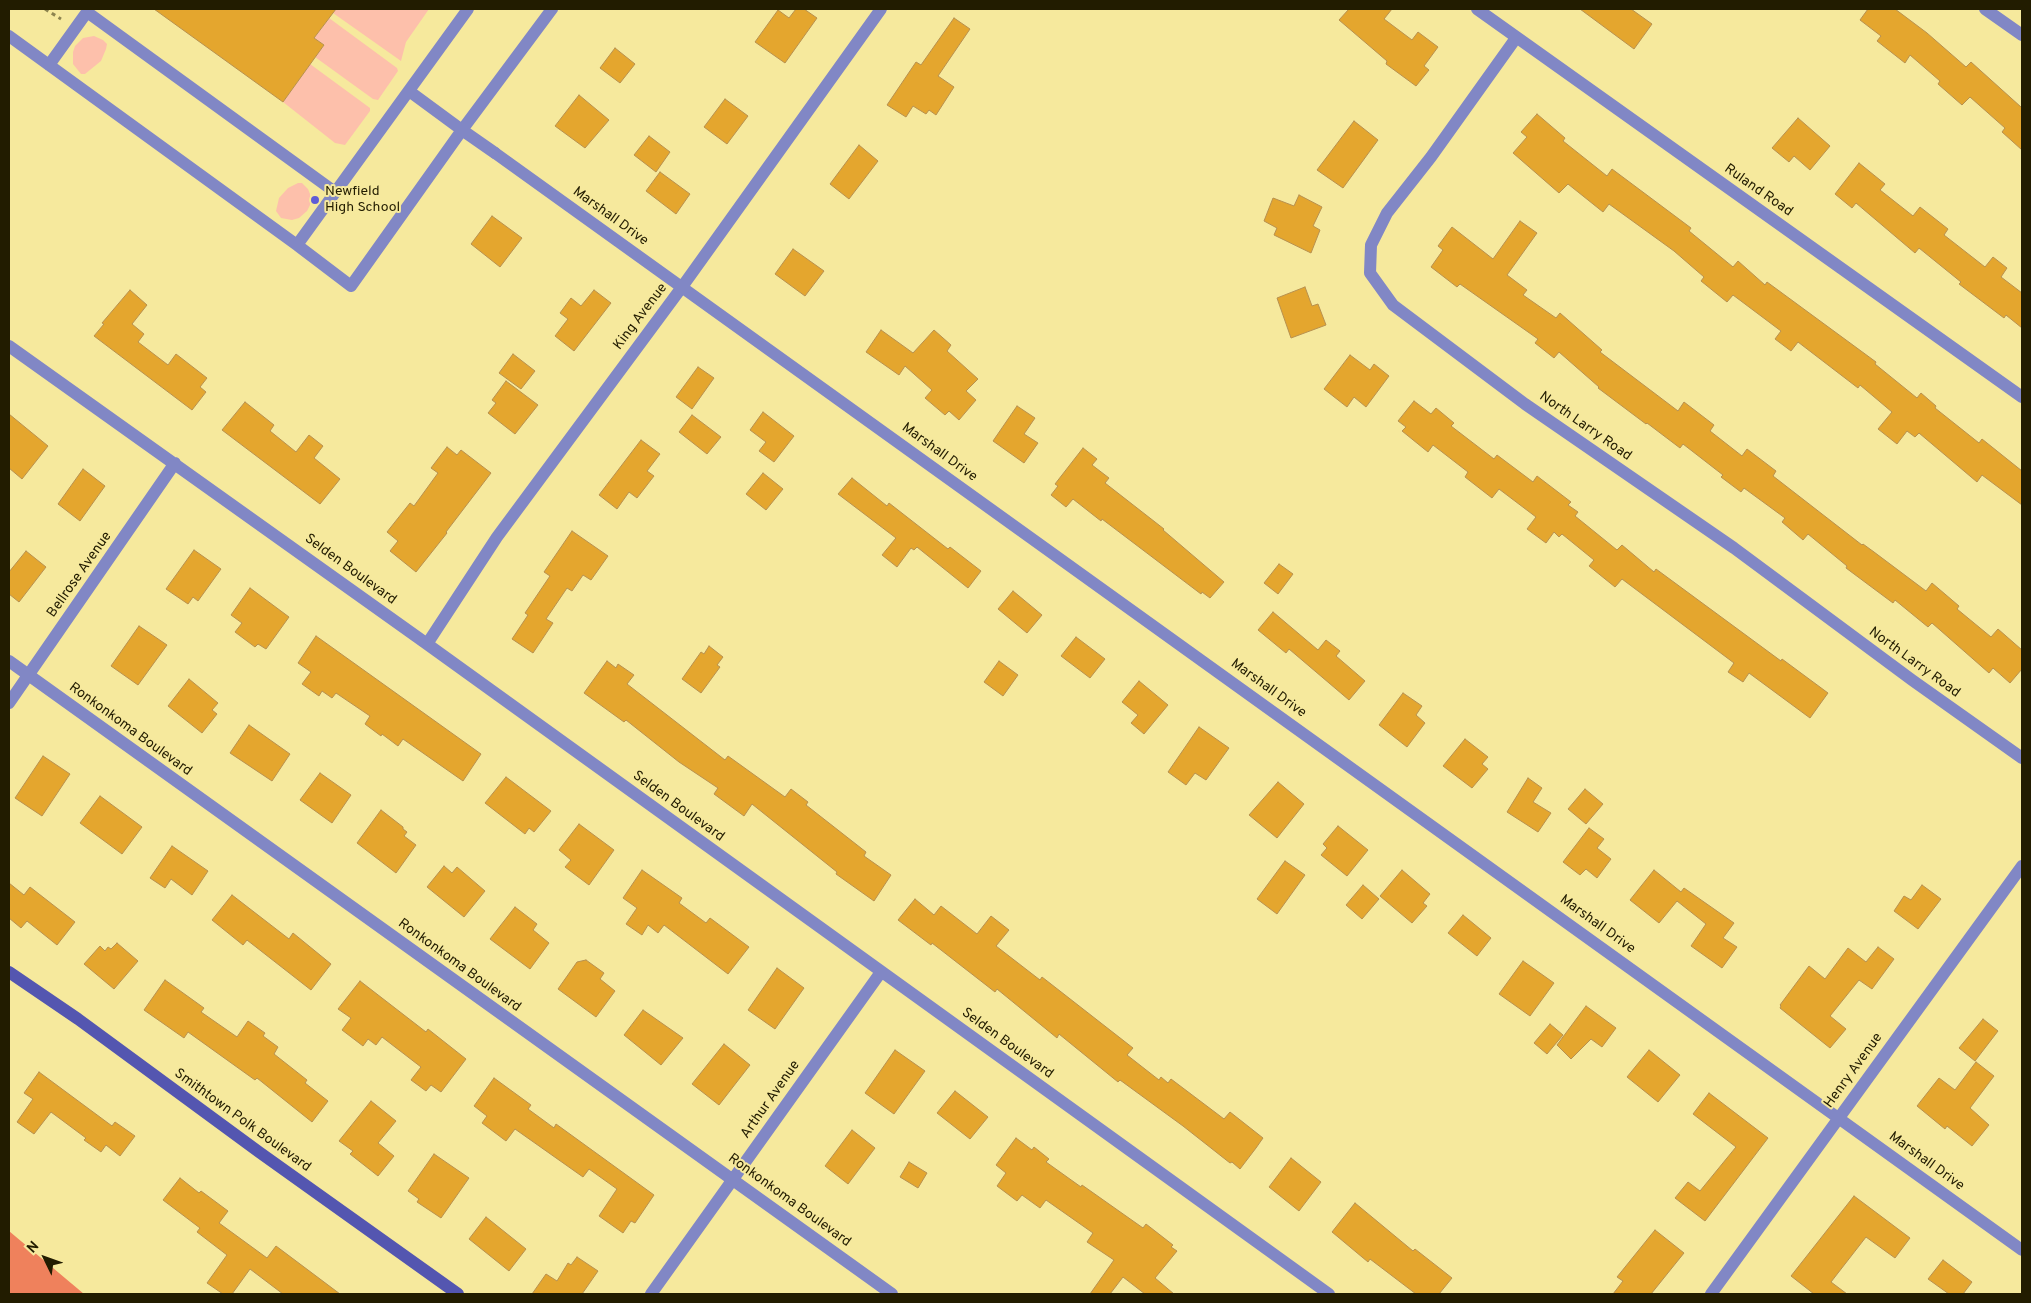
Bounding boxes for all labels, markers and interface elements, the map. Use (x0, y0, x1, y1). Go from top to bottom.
street label: Ruland Road (1720, 161, 1796, 221)
place label: Newfield High School (325, 184, 400, 216)
street label: Marshall Drive (569, 184, 651, 250)
marker: Newfield High School (309, 194, 321, 206)
street label: King Avenue (611, 280, 671, 354)
street label: North Larry Road (1536, 389, 1634, 465)
street label: Marshall Drive (898, 420, 980, 486)
street label: Bellrose Avenue (44, 529, 116, 621)
street label: Selden Boulevard (301, 531, 399, 609)
street label: North Larry Road (1865, 624, 1963, 702)
street label: Marshall Drive (1227, 656, 1309, 722)
street label: Ronkonkoma Boulevard (65, 680, 195, 780)
street label: Selden Boulevard (629, 768, 727, 846)
street label: Marshall Drive (1556, 892, 1638, 958)
street label: Ronkonkoma Boulevard (394, 916, 524, 1016)
street label: Selden Boulevard (958, 1005, 1056, 1083)
street label: Henry Avenue (1821, 1030, 1887, 1112)
street label: Arthur Avenue (738, 1058, 804, 1142)
street label: Smithtown Polk Boulevard (170, 1066, 314, 1176)
street label: Marshall Drive (1885, 1129, 1967, 1195)
street label: Ronkonkoma Boulevard (724, 1151, 854, 1251)
north arrow (20, 1233, 70, 1283)
text: N (24, 1238, 43, 1257)

